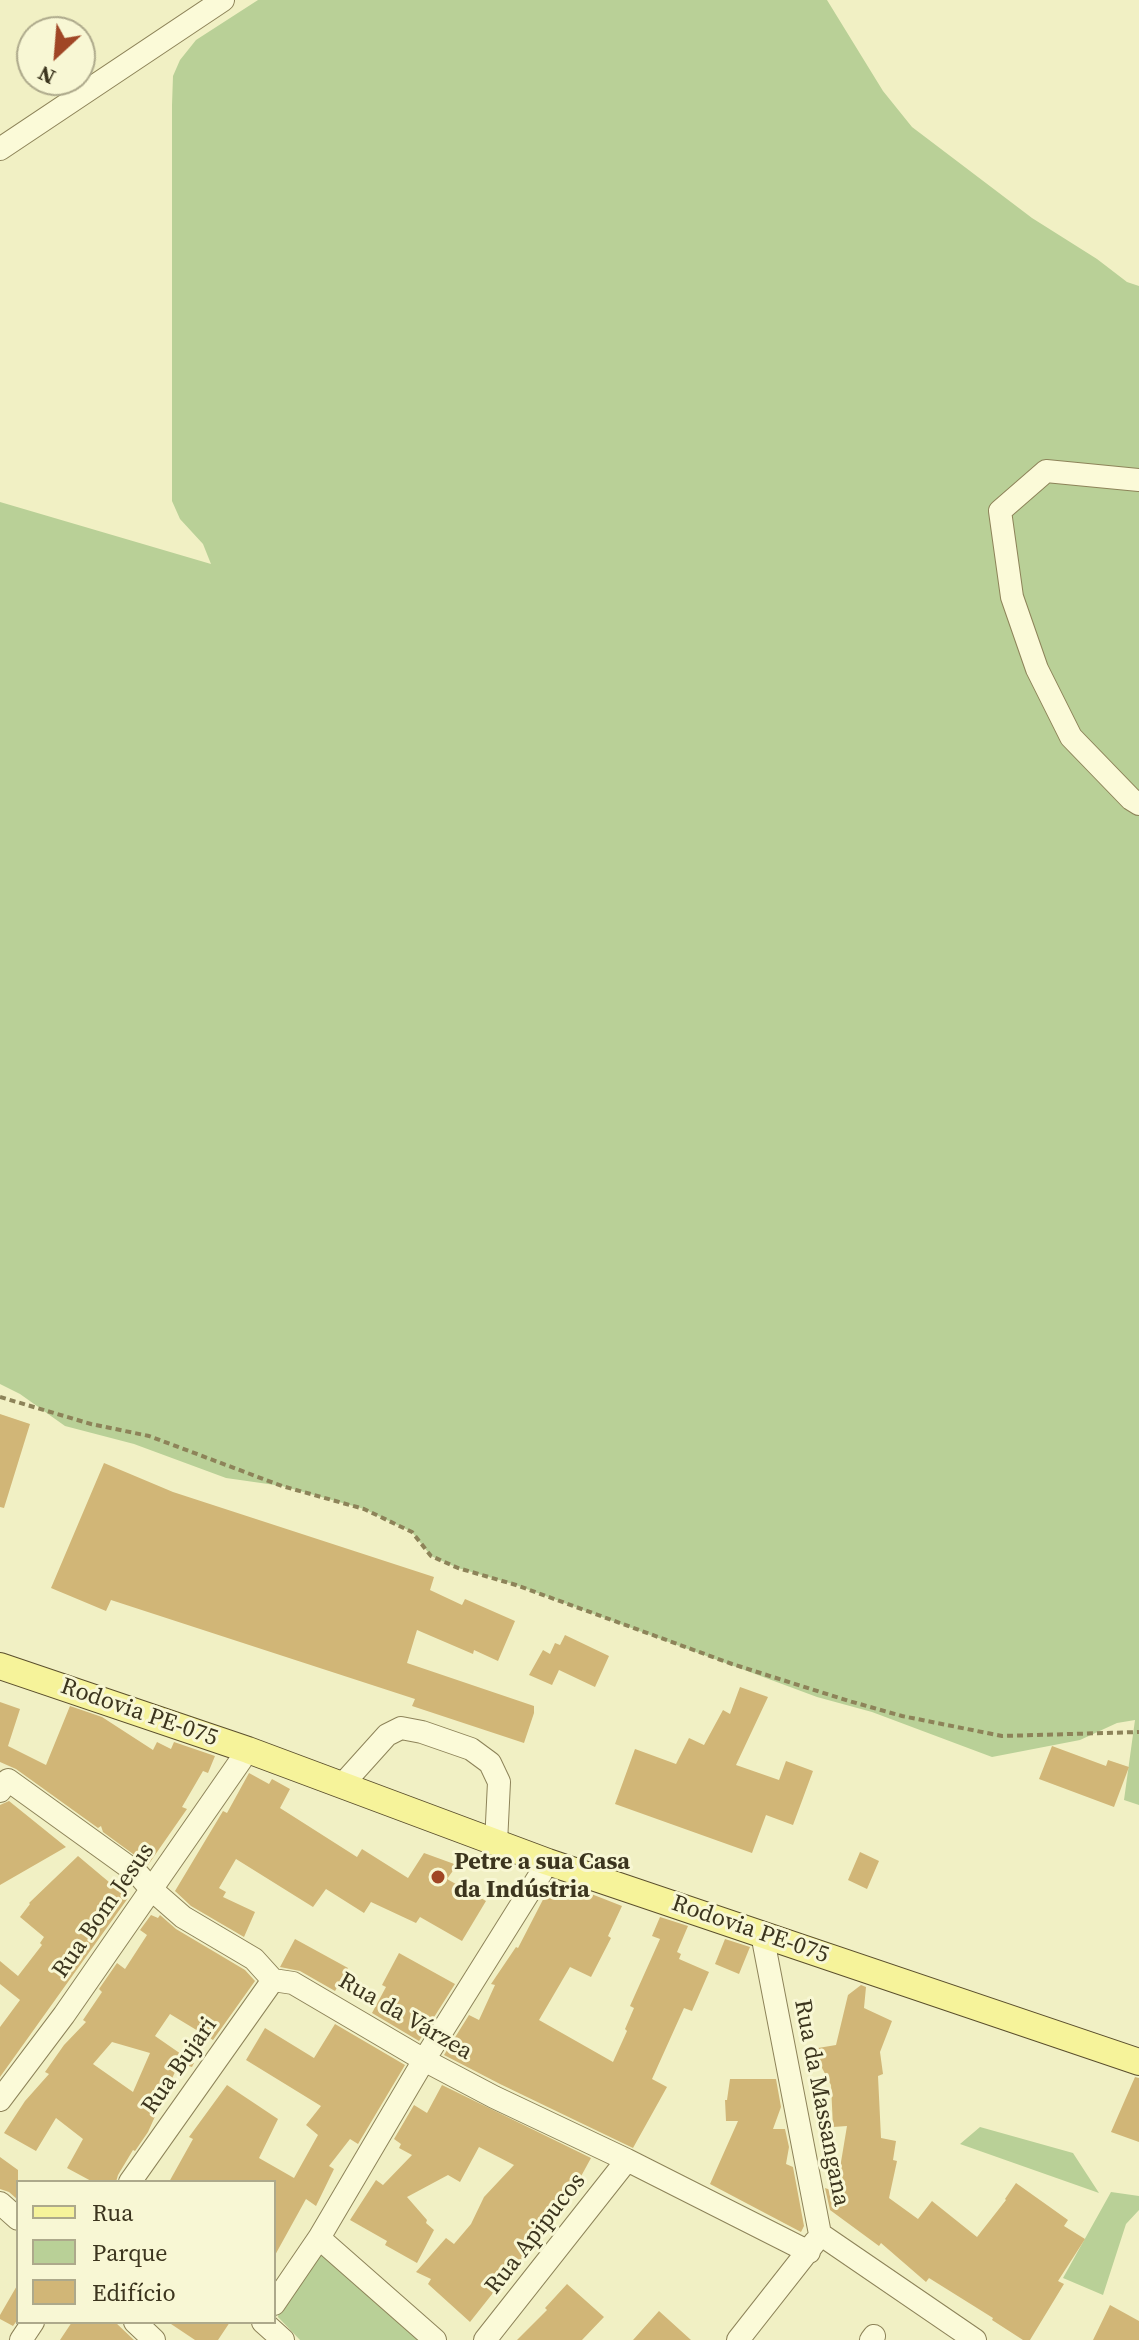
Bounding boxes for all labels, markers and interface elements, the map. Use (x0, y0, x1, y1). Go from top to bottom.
north arrow (16, 16, 96, 96)
text: N (33, 59, 60, 93)
street label: Rodovia PE-075 (57, 1673, 221, 1753)
street label: Rua Bom Jesus (47, 1838, 161, 1984)
place label: Petre a sua Casa da Indústria (454, 1849, 630, 1905)
marker: Petre a sua Casa da Indústria (429, 1868, 447, 1886)
street label: Rodovia PE-075 (668, 1890, 832, 1970)
street label: Rua da Várzea (333, 1967, 477, 2067)
street label: Rua da Massangana (787, 1997, 855, 2209)
street label: Rua Bujari (136, 2012, 224, 2120)
street label: Rua Apipucos (480, 2168, 592, 2300)
legend (16, 2180, 276, 2324)
text: Rua (92, 2196, 134, 2229)
text: Parque (92, 2236, 168, 2269)
text: Edifício (92, 2276, 176, 2309)

